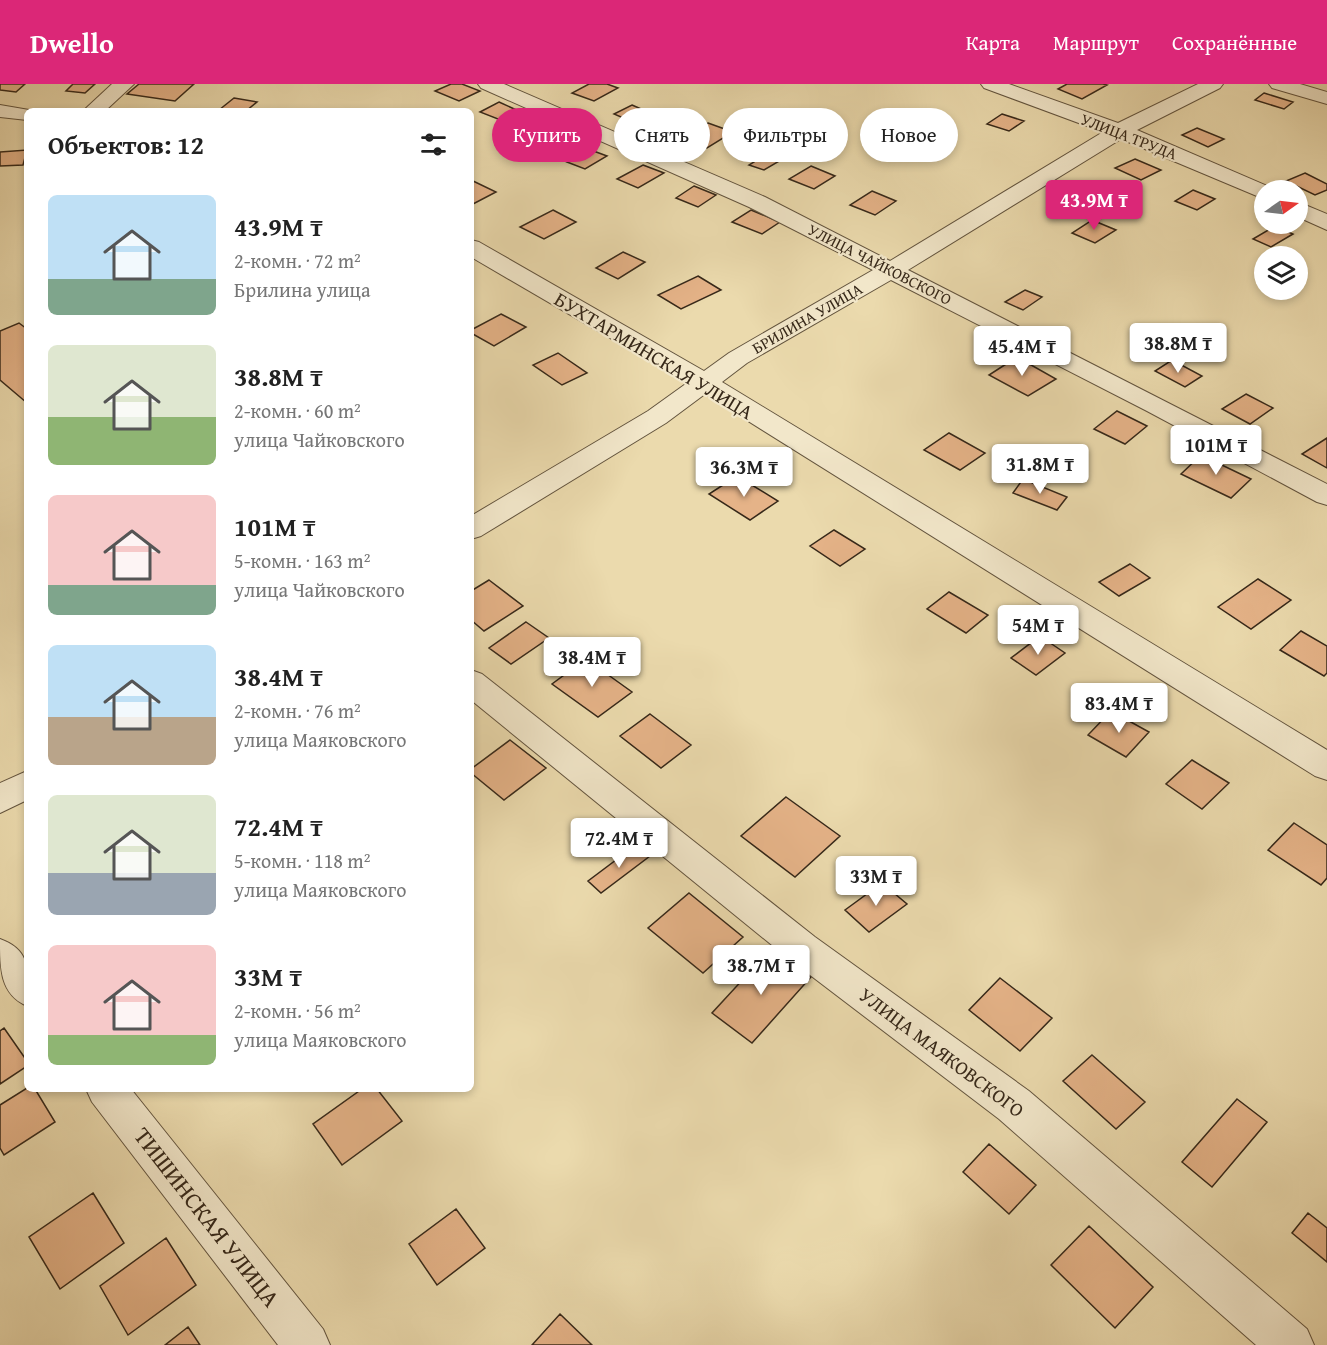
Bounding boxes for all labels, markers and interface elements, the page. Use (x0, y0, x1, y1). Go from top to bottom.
text: Dwello (30, 22, 114, 63)
text: Карта (966, 27, 1020, 58)
text: Маршрут (1053, 27, 1139, 58)
text: Сохранённые (1172, 27, 1297, 58)
street label: УЛИЦА ТРУДА (1077, 107, 1181, 165)
chip: Купить (492, 108, 602, 162)
chip: Снять (614, 108, 710, 162)
chip: Фильтры (722, 108, 848, 162)
chip: Новое (860, 108, 958, 162)
text: Объектов: 12 (48, 125, 204, 164)
icon: filters (417, 128, 450, 161)
pin: 43.9M ₸ (1039, 180, 1149, 231)
north arrow (1254, 180, 1308, 234)
map controls (1254, 180, 1308, 300)
text: 43.9M ₸ (1060, 185, 1128, 214)
text: 43.9M ₸ (234, 207, 323, 246)
street label: УЛИЦА ЧАЙКОВСКОГО (804, 217, 956, 311)
icon: home (96, 219, 168, 291)
text: 2-комн. · 72 m² (234, 246, 361, 275)
button: layers (1254, 246, 1308, 300)
text: Брилина улица (234, 275, 370, 304)
street label: БРИЛИНА УЛИЦА (747, 276, 867, 359)
street label: БУХТАРМИНСКАЯ УЛИЦА (549, 284, 759, 426)
pin: 38.8M ₸ (1123, 323, 1233, 374)
pin: 45.4M ₸ (967, 326, 1077, 377)
text: 38.8M ₸ (1144, 328, 1212, 357)
text: 45.4M ₸ (988, 331, 1056, 360)
text: 38.8M ₸ (234, 357, 323, 396)
icon: home (96, 369, 168, 441)
text: 2-комн. · 60 m² (234, 396, 361, 425)
text: улица Чайковского (234, 425, 405, 454)
pin: 101M ₸ (1167, 425, 1265, 476)
text: 101M ₸ (1184, 430, 1248, 459)
pin: 31.8M ₸ (985, 444, 1095, 495)
pin: 36.3M ₸ (689, 447, 799, 498)
text: 31.8M ₸ (1006, 449, 1074, 478)
text: 36.3M ₸ (710, 452, 778, 481)
text: 101M ₸ (234, 507, 316, 546)
icon: home (96, 519, 168, 591)
text: 5-комн. · 163 m² (234, 546, 370, 575)
text: улица Чайковского (234, 575, 405, 604)
pin: 54M ₸ (996, 605, 1080, 656)
text: 54M ₸ (1012, 610, 1064, 639)
pin: 38.4M ₸ (537, 637, 647, 688)
text: 38.4M ₸ (558, 642, 626, 671)
text: 38.4M ₸ (234, 657, 323, 696)
icon: home (96, 669, 168, 741)
pin: 83.4M ₸ (1064, 683, 1174, 734)
text: 83.4M ₸ (1085, 688, 1153, 717)
text: 2-комн. · 76 m² (234, 696, 361, 725)
text: улица Маяковского (234, 725, 406, 754)
text: 72.4M ₸ (234, 807, 323, 846)
pin: 72.4M ₸ (564, 818, 674, 869)
icon: home (96, 819, 168, 891)
text: 72.4M ₸ (585, 823, 653, 852)
text: 5-комн. · 118 m² (234, 846, 370, 875)
pin: 33M ₸ (834, 856, 918, 907)
text: 33M ₸ (850, 861, 902, 890)
text: улица Маяковского (234, 875, 406, 904)
pin: 38.7M ₸ (706, 945, 816, 996)
text: 38.7M ₸ (727, 950, 795, 979)
text: 33M ₸ (234, 957, 303, 996)
icon: home (96, 969, 168, 1041)
street label: УЛИЦА МАЯКОВСКОГО (853, 980, 1031, 1124)
text: 2-комн. · 56 m² (234, 996, 361, 1025)
text: улица Маяковского (234, 1025, 406, 1054)
street label: ТИШИНСКАЯ УЛИЦА (126, 1120, 289, 1315)

